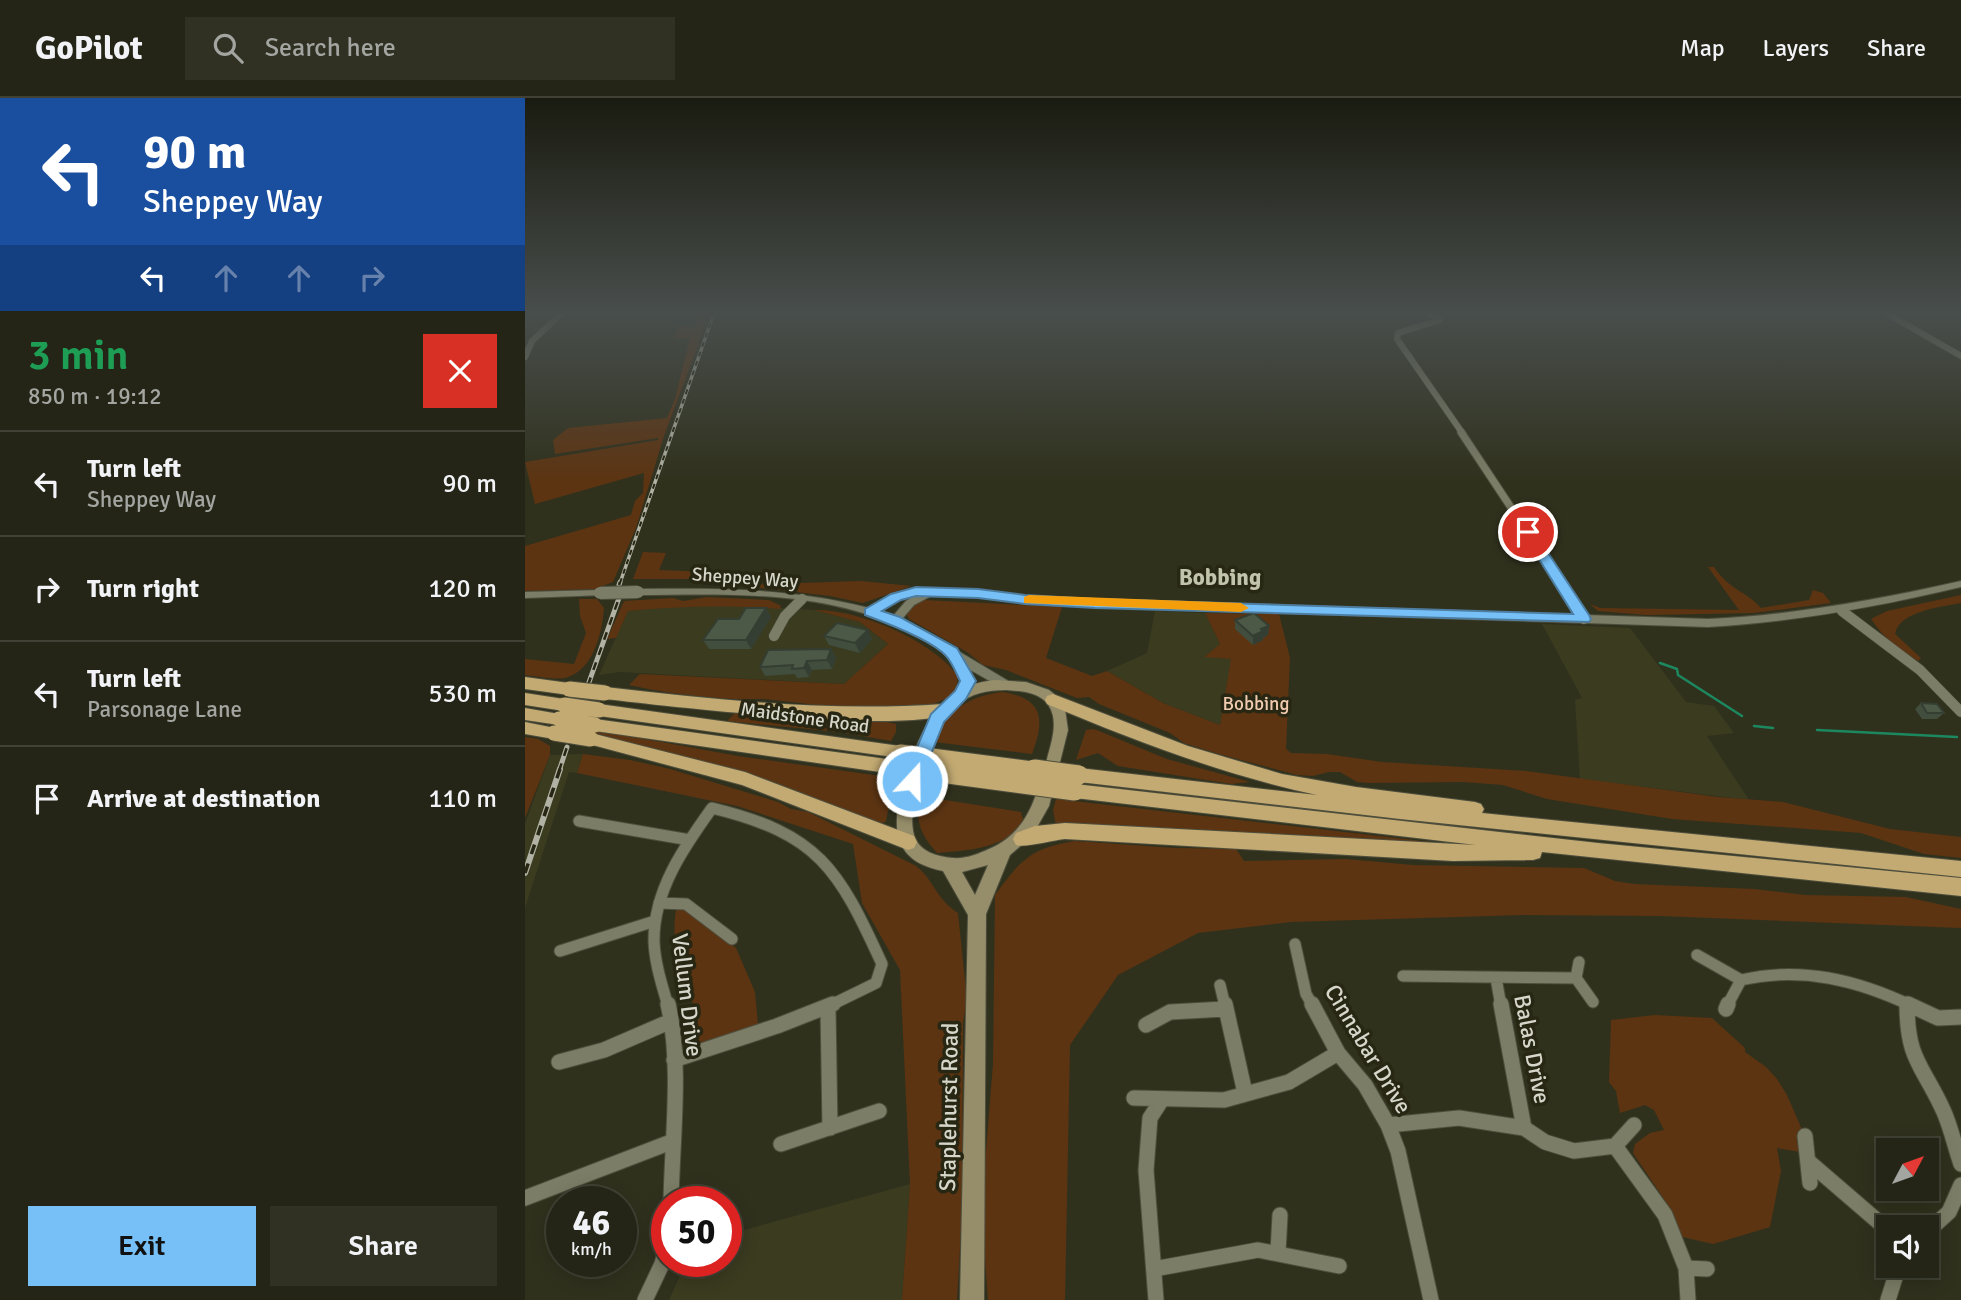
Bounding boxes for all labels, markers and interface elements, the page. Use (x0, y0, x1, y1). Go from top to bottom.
search box (185, 17, 675, 80)
text: GoPilot (35, 28, 143, 69)
icon: search (209, 29, 247, 67)
text: Search here (265, 32, 396, 64)
text: Map (1680, 33, 1725, 63)
text: Layers (1763, 33, 1829, 63)
text: Share (1867, 33, 1926, 63)
text: 90 m (143, 122, 246, 182)
icon: left (28, 126, 119, 217)
text: Sheppey Way (143, 182, 323, 221)
icon: left (134, 259, 172, 297)
icon: ahead (207, 259, 245, 297)
icon: ahead (280, 259, 318, 297)
icon: right (353, 259, 391, 297)
text: 3 min (28, 330, 129, 381)
button: close (423, 334, 497, 408)
text: 850 m · 19:12 (28, 382, 162, 411)
text: Turn left (87, 453, 181, 485)
icon: left (28, 465, 66, 503)
text: 90 m (442, 468, 497, 500)
text: Sheppey Way (87, 485, 216, 514)
pin (1498, 502, 1558, 562)
icon: arrive (1509, 513, 1547, 551)
street label: Sheppey Way (691, 562, 799, 594)
district label: Bobbing (1179, 563, 1261, 592)
icon: right (28, 570, 66, 608)
text: Turn right (87, 573, 199, 605)
text: 120 m (428, 573, 497, 605)
text: Turn left (87, 663, 181, 695)
icon: left (28, 675, 66, 713)
text: 530 m (428, 678, 497, 710)
park label: Bobbing (1223, 692, 1289, 716)
text: Parsonage Lane (87, 695, 242, 724)
street label: Maidstone Road (739, 697, 871, 739)
position arrow (875, 744, 949, 818)
icon: arrive (28, 780, 66, 818)
text: Arrive at destination (87, 783, 320, 815)
text: 110 m (428, 783, 497, 815)
street label: Vellum Drive (665, 932, 709, 1058)
street label: Cinnabar Drive (1318, 979, 1418, 1119)
street label: Balas Drive (1507, 992, 1557, 1106)
street label: Staplehurst Road (933, 1022, 965, 1192)
north arrow (1876, 1138, 1939, 1200)
map controls (1876, 1138, 1939, 1278)
speed limit sign: 50 (651, 1186, 742, 1277)
text: 46 (573, 1201, 610, 1244)
button: Exit (28, 1206, 256, 1286)
button: Share (270, 1206, 497, 1286)
button: sound (1876, 1215, 1939, 1278)
text: km/h (571, 1238, 612, 1260)

